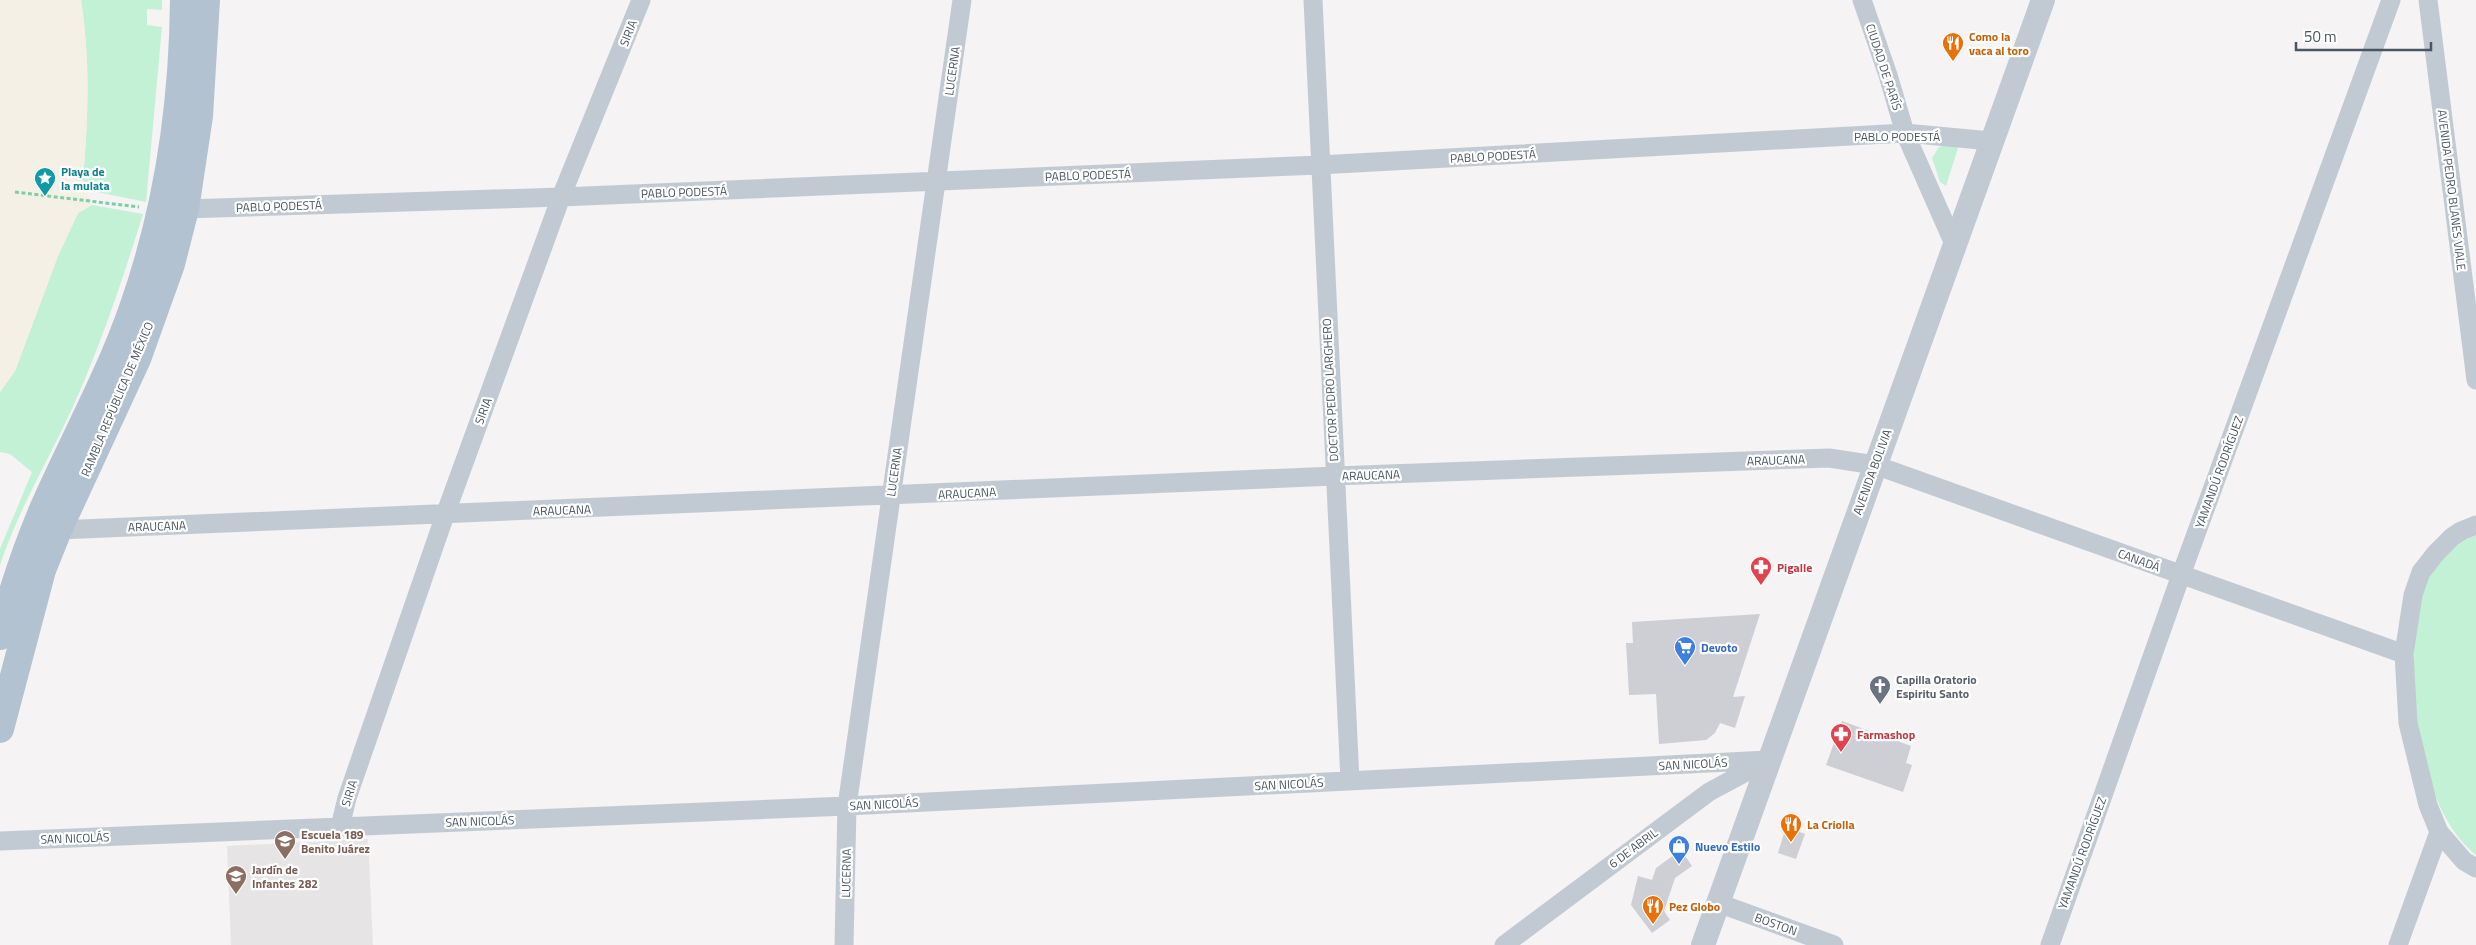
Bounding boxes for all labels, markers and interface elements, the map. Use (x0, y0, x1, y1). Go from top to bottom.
street label: SIRIA (614, 17, 642, 49)
scale bar (2296, 20, 2431, 52)
street label: CIUDAD DE PARÍS (1861, 21, 1907, 113)
text: 50 m (2304, 25, 2337, 48)
place label: Como la vaca al toro (1969, 27, 2029, 60)
restaurant icon: Como la vaca al toro (1941, 31, 1965, 62)
street label: LUCERNA (939, 45, 965, 97)
street label: AVENIDA PEDRO BLANES VIALE (2433, 108, 2471, 272)
street label: PABLO PODESTÁ (1854, 127, 1940, 146)
street label: PABLO PODESTÁ (1449, 144, 1537, 168)
place label: Playa de la mulata (61, 162, 110, 195)
street label: PABLO PODESTÁ (1045, 164, 1131, 186)
place icon: Playa de la mulata (33, 166, 57, 197)
street label: PABLO PODESTÁ (641, 181, 727, 203)
street label: PABLO PODESTÁ (236, 195, 322, 217)
street label: DOCTOR PEDRO LARGHERO (1317, 318, 1343, 462)
street label: RAMBLA REPÚBLICA DE MÉXICO (76, 319, 158, 479)
street label: SIRIA (469, 395, 497, 427)
street label: YAMANDÚ RODRÍGUEZ (2190, 413, 2248, 531)
street label: AVENIDA BOLIVIA (1848, 426, 1896, 518)
street label: LUCERNA (881, 446, 907, 498)
street label: ARAUCANA (1747, 449, 1805, 471)
street label: ARAUCANA (1342, 464, 1400, 486)
street label: ARAUCANA (937, 482, 997, 504)
street label: ARAUCANA (533, 499, 591, 521)
street label: ARAUCANA (128, 515, 186, 537)
street label: CANADÁ (2115, 544, 2163, 576)
pharmacy icon: Pigalle (1749, 555, 1773, 586)
place label: Pigalle (1777, 558, 1812, 577)
supermarket icon: Devoto (1673, 635, 1697, 666)
place label: Devoto (1701, 638, 1738, 657)
place label: Capilla Oratorio Espiritu Santo (1896, 670, 1977, 703)
church icon: Capilla Oratorio Espiritu Santo (1868, 674, 1892, 705)
pharmacy icon: Farmashop (1829, 722, 1853, 753)
place label: Farmashop (1857, 725, 1916, 744)
street label: SAN NICOLÁS (1658, 753, 1728, 775)
street label: SAN NICOLÁS (1254, 773, 1324, 795)
street label: SIRIA (336, 777, 362, 809)
street label: SAN NICOLÁS (849, 793, 919, 815)
street label: YAMANDÚ RODRÍGUEZ (2053, 794, 2111, 912)
street label: SAN NICOLÁS (445, 810, 515, 832)
restaurant icon: La Criolla (1779, 812, 1803, 843)
place label: La Criolla (1807, 815, 1855, 834)
street label: 6 DE ABRIL (1605, 823, 1662, 873)
place label: Escuela 189 Benito Juárez (301, 825, 370, 858)
street label: SAN NICOLÁS (40, 827, 110, 849)
school or university icon: Escuela 189 Benito Juárez (273, 829, 297, 860)
shop icon: Nuevo Estilo (1667, 834, 1691, 865)
place label: Nuevo Estilo (1695, 837, 1760, 856)
street label: LUCERNA (836, 848, 856, 898)
place label: Jardín de Infantes 282 (252, 860, 318, 893)
school or university icon: Jardín de Infantes 282 (224, 864, 248, 895)
restaurant icon: Pez Globo (1641, 894, 1665, 925)
place label: Pez Globo (1669, 897, 1720, 916)
street label: BOSTON (1752, 908, 1800, 940)

